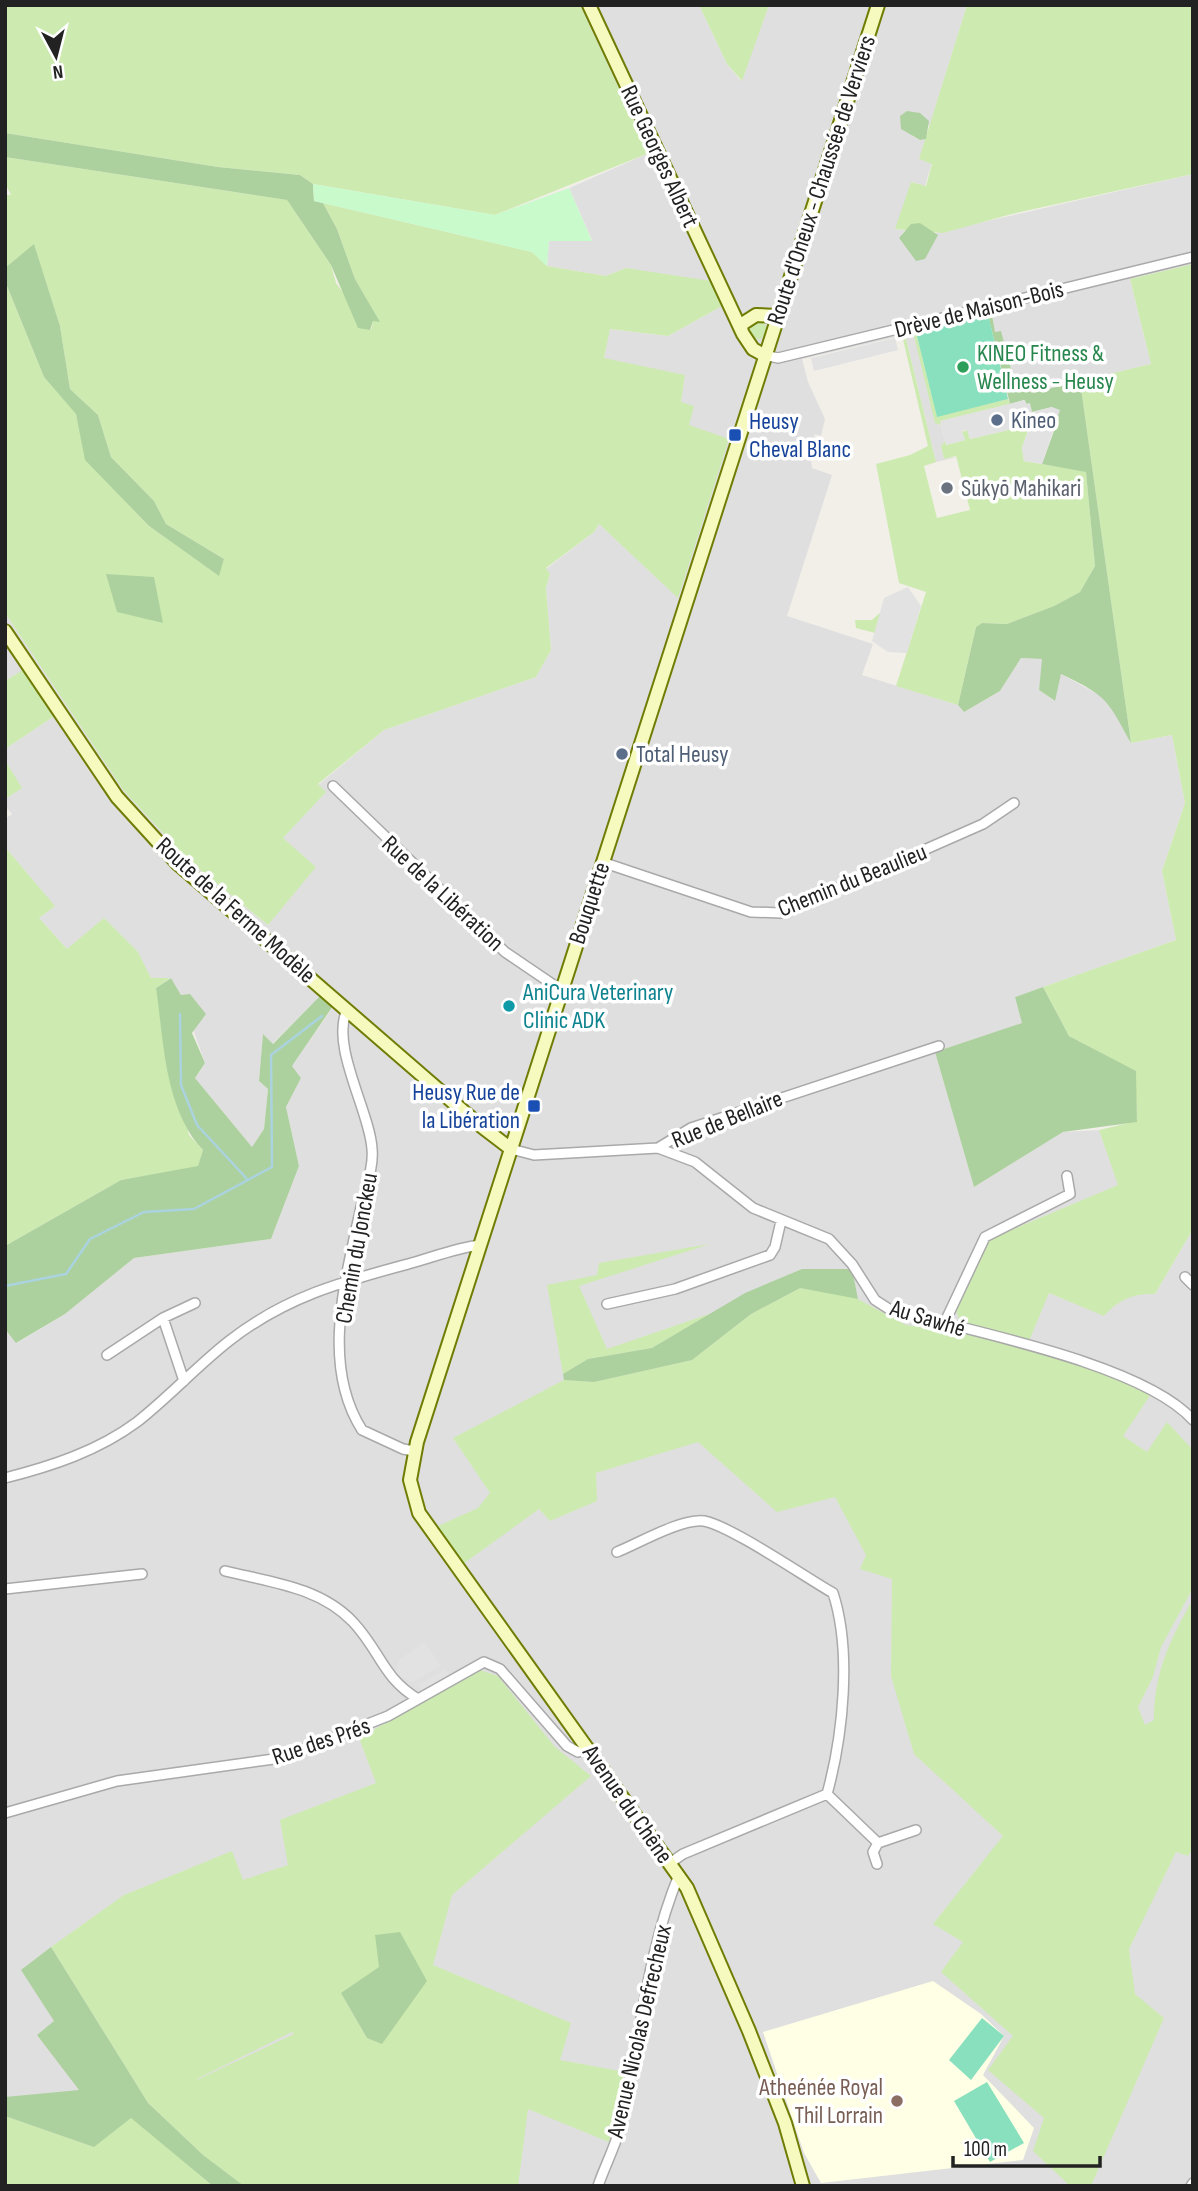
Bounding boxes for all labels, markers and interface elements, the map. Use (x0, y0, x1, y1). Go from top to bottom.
north arrow (21, 21, 91, 91)
street label: Route d'Oneux - Chaussée de Verviers (761, 32, 882, 328)
text: N (51, 59, 64, 83)
street label: Rue Georges Albert (614, 81, 705, 232)
street label: Drève de Maison-Bois (892, 274, 1067, 345)
place label: KINEO Fitness & Wellness - Heusy (977, 339, 1114, 396)
marker: KINEO Fitness & Wellness - Heusy (955, 359, 971, 375)
place label: Kineo (1011, 406, 1056, 435)
place label: Heusy Cheval Blanc (749, 407, 851, 464)
marker: Kineo (989, 412, 1005, 428)
marker: Heusy Cheval Blanc (727, 427, 743, 443)
place label: Sūkyō Mahikari (961, 474, 1081, 503)
marker: Sūkyō Mahikari (939, 480, 955, 496)
place label: Total Heusy (636, 740, 729, 769)
marker: Total Heusy (614, 746, 630, 762)
street label: Rue de la Libération (376, 829, 510, 957)
street label: Route de la Ferme Modèle (150, 831, 321, 990)
street label: Chemin du Beaulieu (773, 837, 931, 924)
street label: Bouquette (563, 859, 616, 948)
place label: AniCura Veterinary Clinic ADK (522, 978, 673, 1035)
marker: AniCura Veterinary Clinic ADK (501, 998, 517, 1014)
place label: Heusy Rue de la Libération (412, 1078, 520, 1135)
street label: Rue de Bellaire (667, 1084, 787, 1155)
marker: Heusy Rue de la Libération (526, 1098, 542, 1114)
street label: Chemin du Jonckeu (329, 1170, 384, 1326)
street label: Au Sawhé (886, 1293, 969, 1344)
street label: Rue des Prés (268, 1711, 374, 1772)
street label: Avenue du Chêne (576, 1739, 679, 1869)
street label: Avenue Nicolas Defrecheux (601, 1922, 678, 2142)
place label: Atheénée Royal Thil Lorrain (758, 2073, 883, 2130)
marker: Atheénée Royal Thil Lorrain (889, 2093, 905, 2109)
scale bar (953, 2124, 1100, 2168)
text: 100 m (964, 2137, 1007, 2162)

